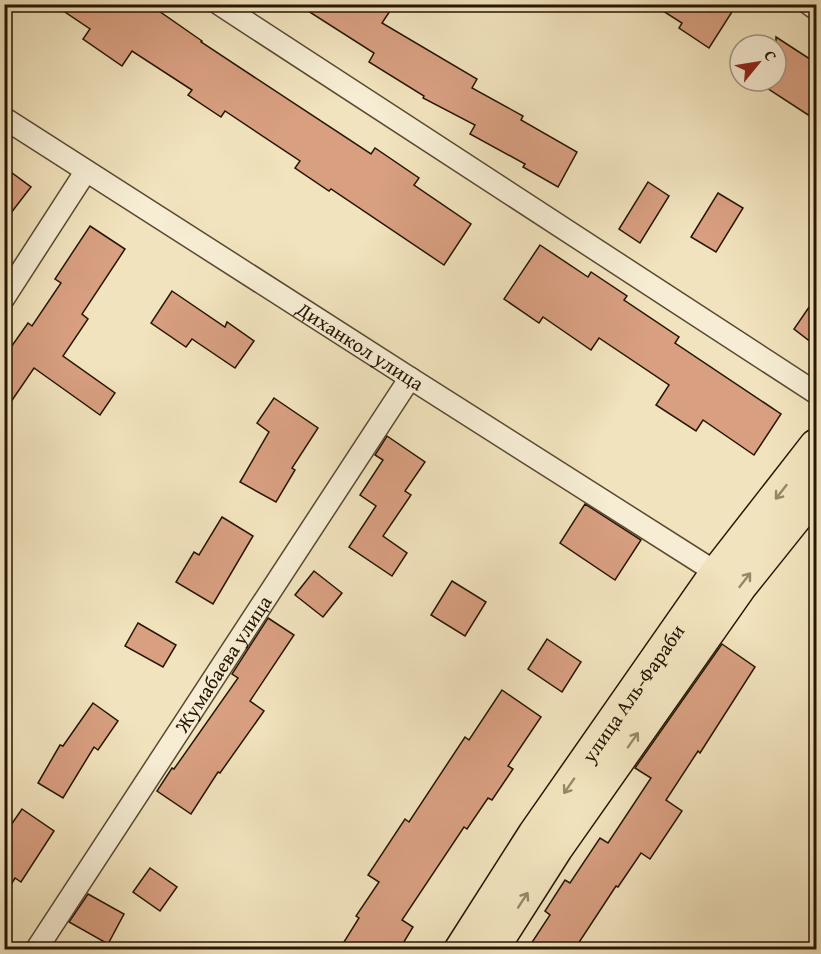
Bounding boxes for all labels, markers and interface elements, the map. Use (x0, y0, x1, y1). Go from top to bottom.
north arrow (728, 33, 788, 93)
text: С (758, 46, 784, 65)
street label: Диханкол улица (290, 294, 430, 398)
one-way arrow (774, 484, 787, 500)
one-way arrow (739, 573, 752, 589)
street label: Жумабаева улица (167, 589, 279, 739)
street label: улица Аль-Фараби (574, 618, 691, 769)
one-way arrow (627, 732, 639, 748)
one-way arrow (563, 778, 575, 794)
one-way arrow (516, 892, 529, 909)

